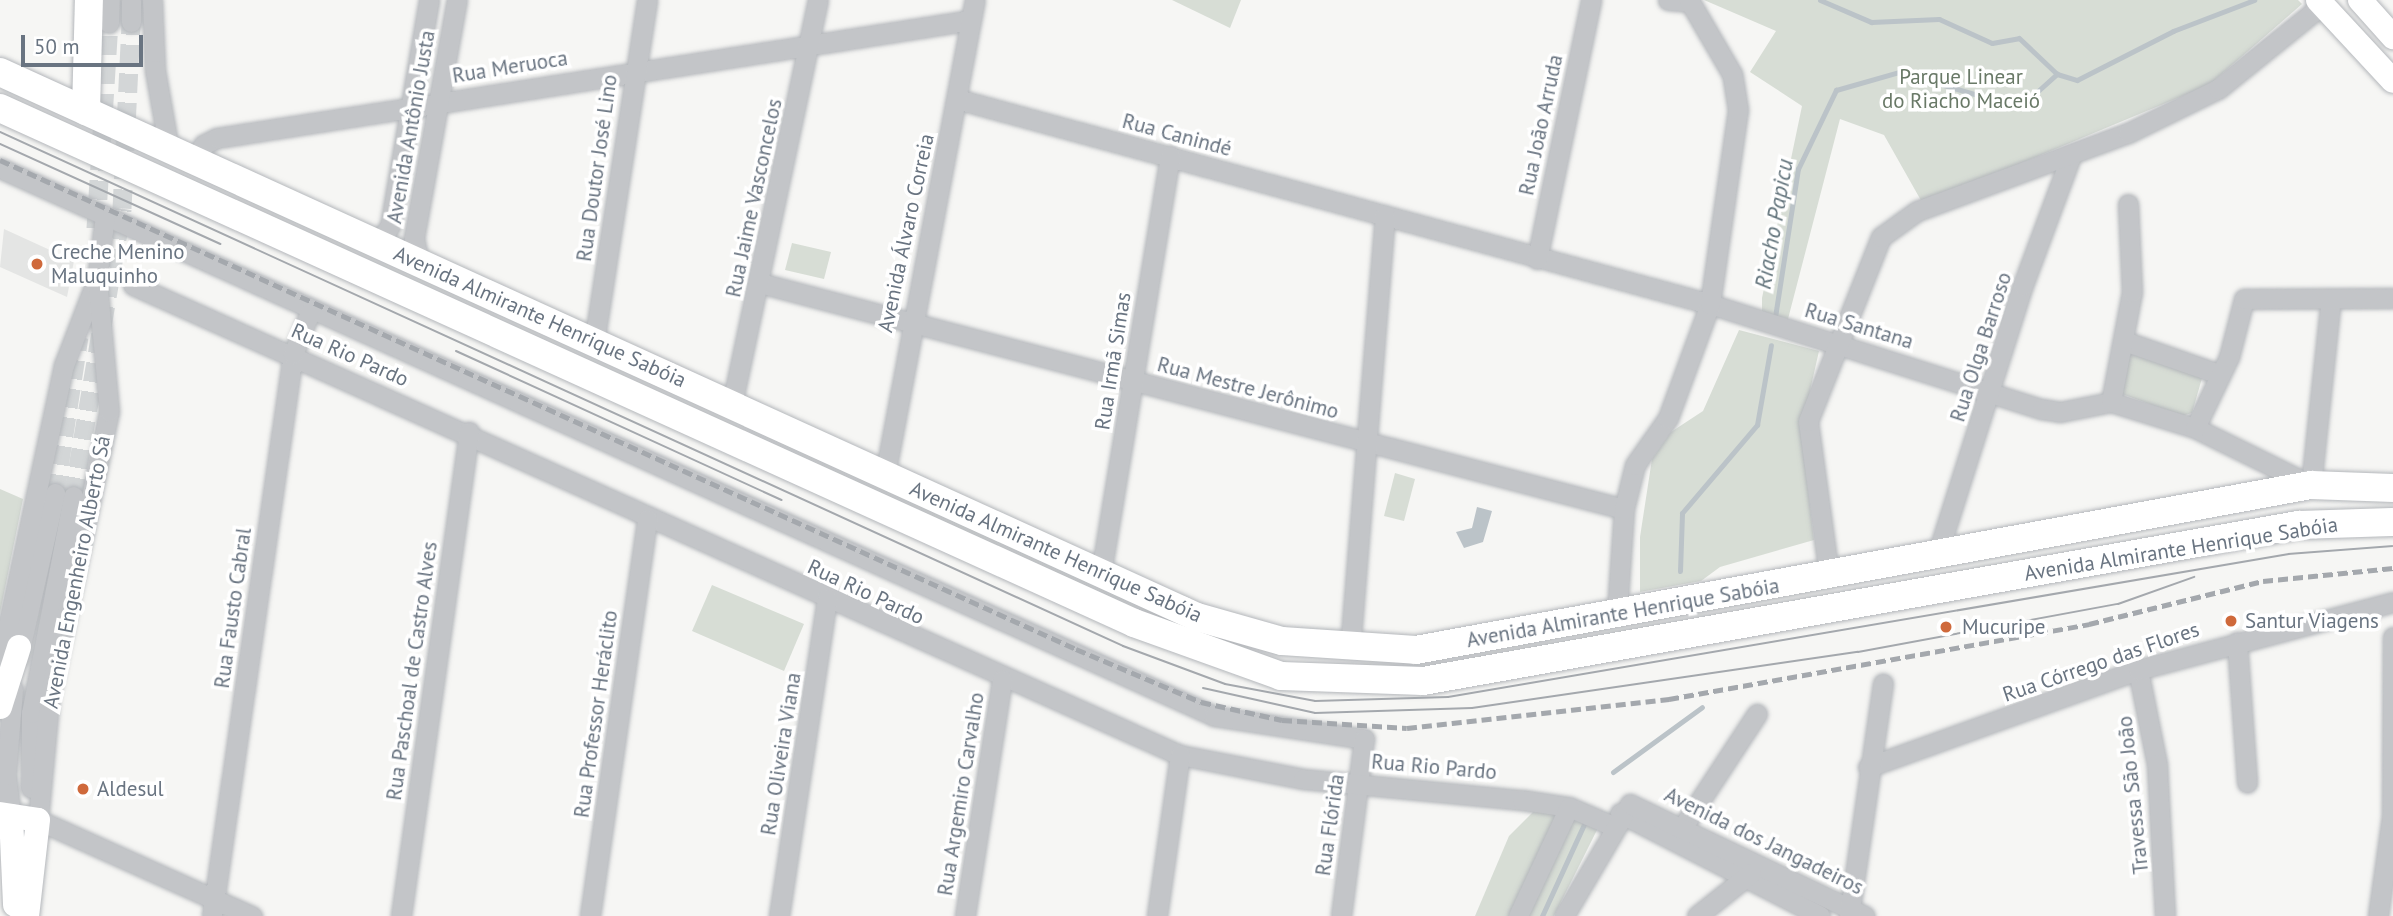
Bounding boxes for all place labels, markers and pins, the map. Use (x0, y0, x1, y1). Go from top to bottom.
place label: Creche Menino Maluquinho (51, 239, 185, 289)
marker: Creche Menino Maluquinho (29, 256, 45, 272)
place label: Santur Viagens (2245, 608, 2379, 634)
marker: Santur Viagens (2223, 613, 2239, 629)
place label: Mucuripe (1962, 614, 2046, 640)
marker: Mucuripe (1936, 617, 1956, 637)
place label: Aldesul (97, 776, 164, 802)
marker: Aldesul (75, 781, 91, 797)

